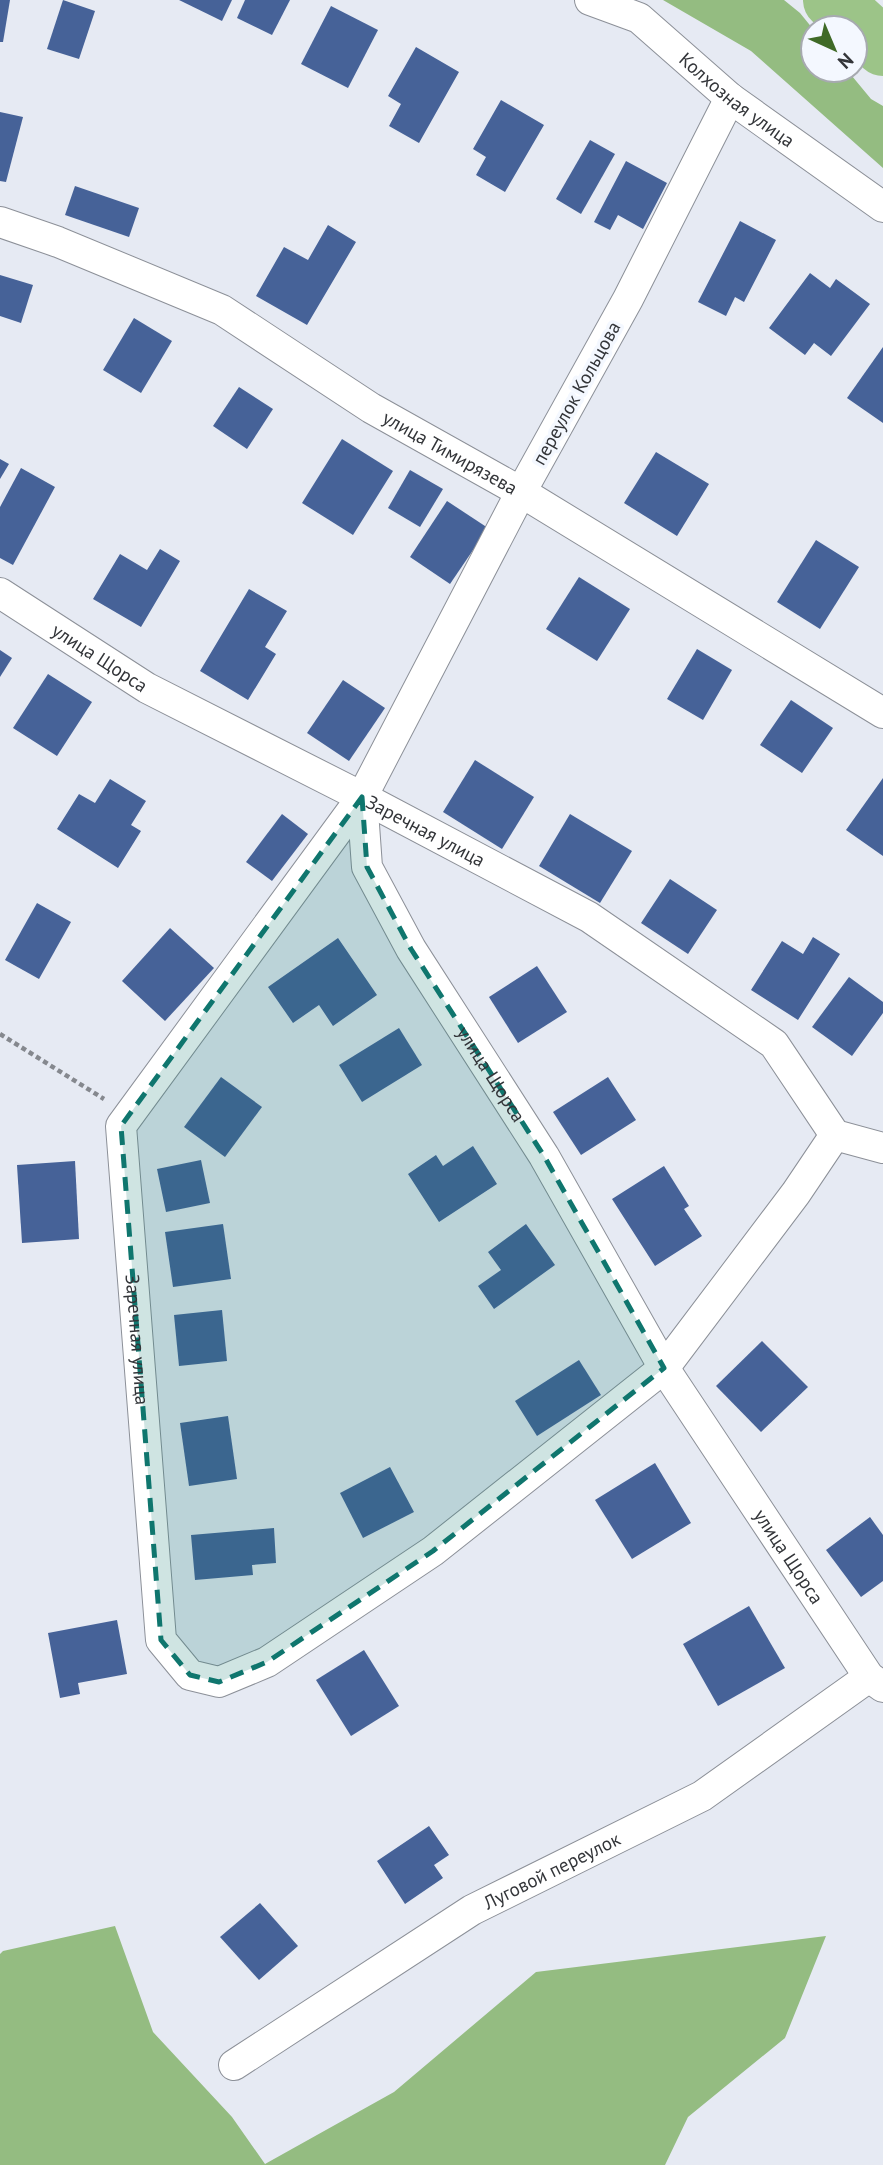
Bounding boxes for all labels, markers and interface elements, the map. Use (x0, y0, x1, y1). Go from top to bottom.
north arrow (799, 14, 869, 84)
street label: Колхозная улица (674, 47, 799, 152)
text: N (833, 48, 859, 74)
street label: переулок Кольцова (527, 317, 625, 469)
street label: улица Тимирязева (379, 405, 522, 500)
street label: улица Щорса (48, 618, 152, 697)
street label: Заречная улица (362, 789, 489, 872)
street label: улица Щорса (452, 1022, 531, 1126)
street label: Заречная улица (121, 1273, 155, 1406)
street label: улица Щорса (749, 1504, 829, 1608)
street label: Луговой переулок (478, 1827, 624, 1915)

